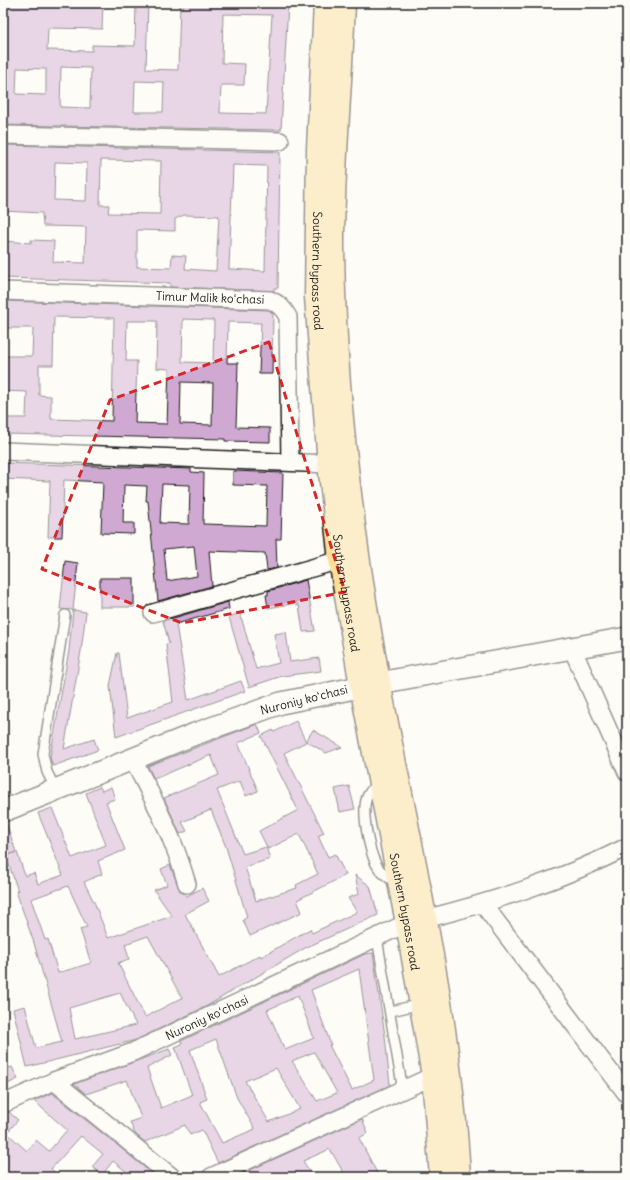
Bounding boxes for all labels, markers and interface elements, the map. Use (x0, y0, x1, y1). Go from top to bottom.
street label: Southern bypass road (309, 211, 327, 331)
street label: Timur Malik koʻchasi (156, 288, 265, 307)
street label: Southern bypass road (330, 533, 363, 653)
street label: Nuroniy koʻchasi (259, 681, 349, 718)
street label: Southern bypass road (387, 852, 423, 972)
street label: Nuroniy koʻchasi (163, 992, 251, 1043)

